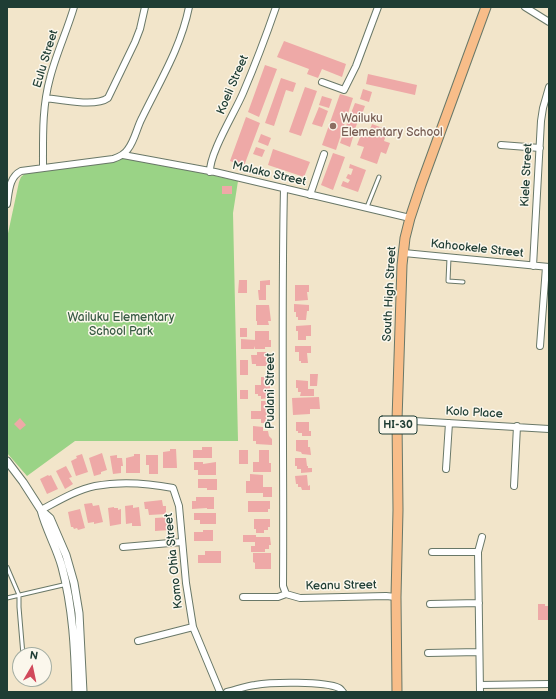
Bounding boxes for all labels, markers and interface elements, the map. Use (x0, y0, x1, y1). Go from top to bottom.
street label: Eulu Street (30, 28, 62, 90)
street label: Koeli Street (214, 53, 252, 117)
place label: Wailuku Elementary School (341, 112, 443, 140)
marker: Wailuku Elementary School (328, 121, 338, 131)
street label: Kiele Street (518, 143, 536, 207)
street label: Malako Street (231, 159, 307, 189)
street label: Kahookele Street (430, 237, 524, 261)
street label: South High Street (380, 246, 400, 342)
park label: Wailuku Elementary School Park (68, 311, 174, 339)
street label: Pualani Street (264, 353, 278, 429)
street label: Kolo Place (445, 404, 503, 422)
road number: HI-30 (379, 416, 417, 434)
street label: Komo Ohia Street (162, 513, 186, 609)
street label: Keanu Street (305, 578, 377, 594)
north arrow (12, 647, 52, 687)
text: N (29, 649, 39, 663)

